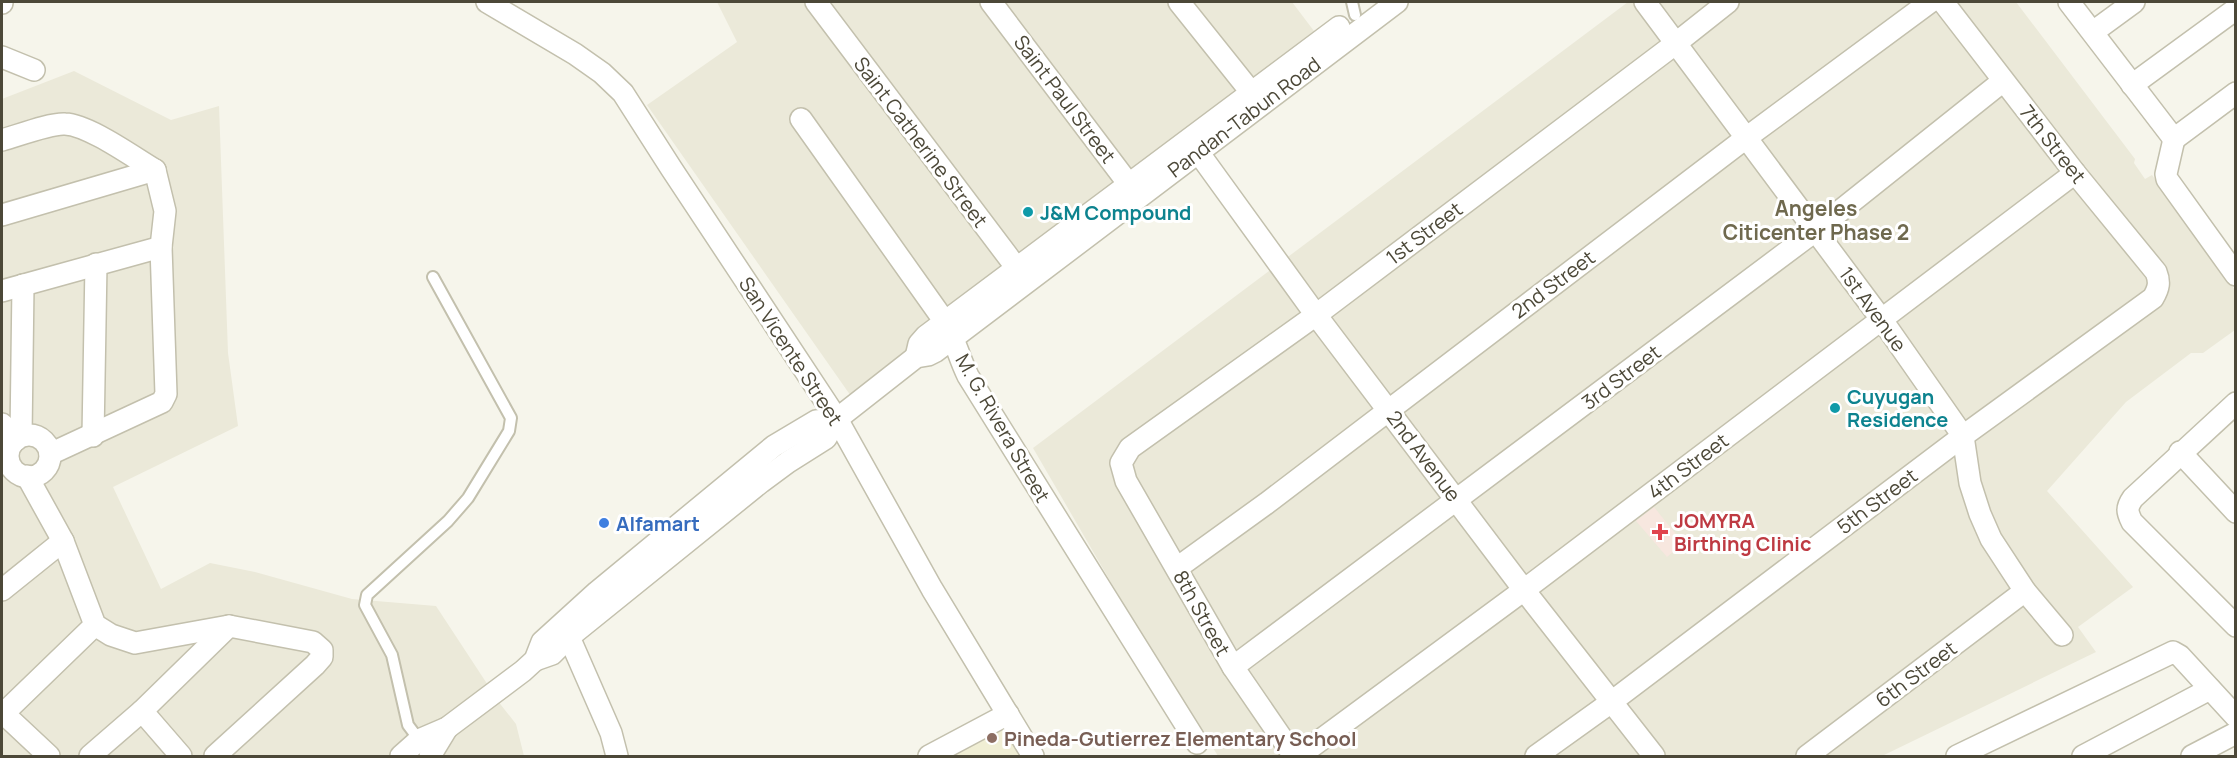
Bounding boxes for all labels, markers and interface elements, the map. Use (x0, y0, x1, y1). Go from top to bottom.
street label: Saint Paul Street (1008, 29, 1122, 169)
street label: Saint Catherine Street (848, 51, 994, 233)
street label: Pandan-Tabun Road (1162, 51, 1326, 183)
street label: 7th Street (2014, 99, 2092, 189)
district label: Angeles Citicenter Phase 2 (1723, 194, 1909, 246)
street label: 1st Street (1380, 195, 1468, 271)
place label: J&M Compound (1040, 199, 1191, 226)
marker: J&M Compound (1021, 205, 1035, 219)
street label: 2nd Street (1506, 244, 1600, 324)
street label: 1st Avenue (1833, 261, 1913, 357)
street label: San Vicente Street (733, 272, 849, 430)
street label: 3rd Street (1576, 338, 1666, 416)
street label: M. G. Rivera Street (949, 349, 1057, 507)
place label: Cuyugan Residence (1847, 383, 1948, 433)
marker: Cuyugan Residence (1828, 401, 1842, 415)
street label: 2nd Avenue (1381, 405, 1467, 507)
street label: 4th Street (1642, 427, 1734, 505)
street label: 5th Street (1831, 462, 1923, 540)
place label: JOMYRA Birthing Clinic (1674, 507, 1811, 557)
place label: Alfamart (616, 510, 700, 537)
marker: Alfamart (597, 516, 611, 530)
marker: JOMYRA Birthing Clinic (1651, 523, 1669, 541)
street label: 8th Street (1167, 565, 1237, 661)
street label: 6th Street (1870, 635, 1962, 713)
place label: Pineda-Gutierrez Elementary School (1004, 725, 1357, 752)
marker: Pineda-Gutierrez Elementary School (985, 731, 999, 745)

